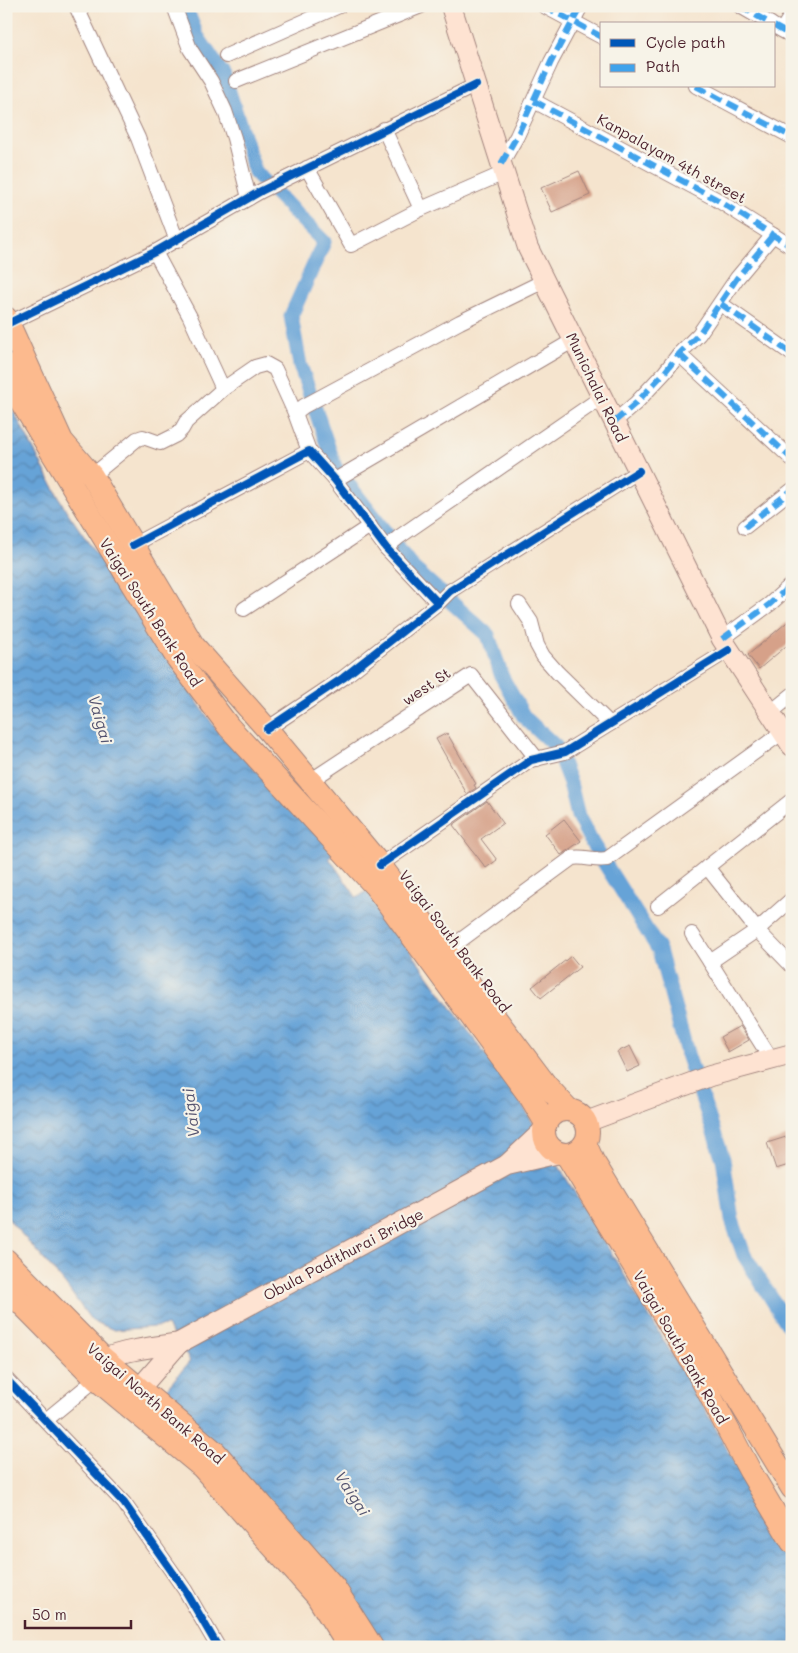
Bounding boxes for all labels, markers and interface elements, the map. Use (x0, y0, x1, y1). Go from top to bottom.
legend (600, 22, 776, 88)
text: Cycle path (646, 32, 725, 52)
text: Path (646, 56, 680, 76)
street label: Kanpalayam 4th street (594, 109, 750, 207)
street label: Munichalai Road (562, 329, 632, 445)
street label: Vaigai South Bank Road (95, 534, 207, 690)
street label: west St (398, 662, 454, 710)
water label: Vaigai (84, 692, 118, 746)
street label: Vaigai South Bank Road (395, 866, 515, 1016)
water label: Vaigai (177, 1087, 203, 1139)
street label: Obula Padithurai Bridge (259, 1203, 427, 1305)
street label: Vaigai South Bank Road (629, 1267, 733, 1427)
street label: Vaigai North Bank Road (83, 1338, 229, 1468)
water label: Vaigai (331, 1466, 375, 1520)
scale bar (25, 1598, 131, 1630)
text: 50 m (32, 1604, 67, 1624)

